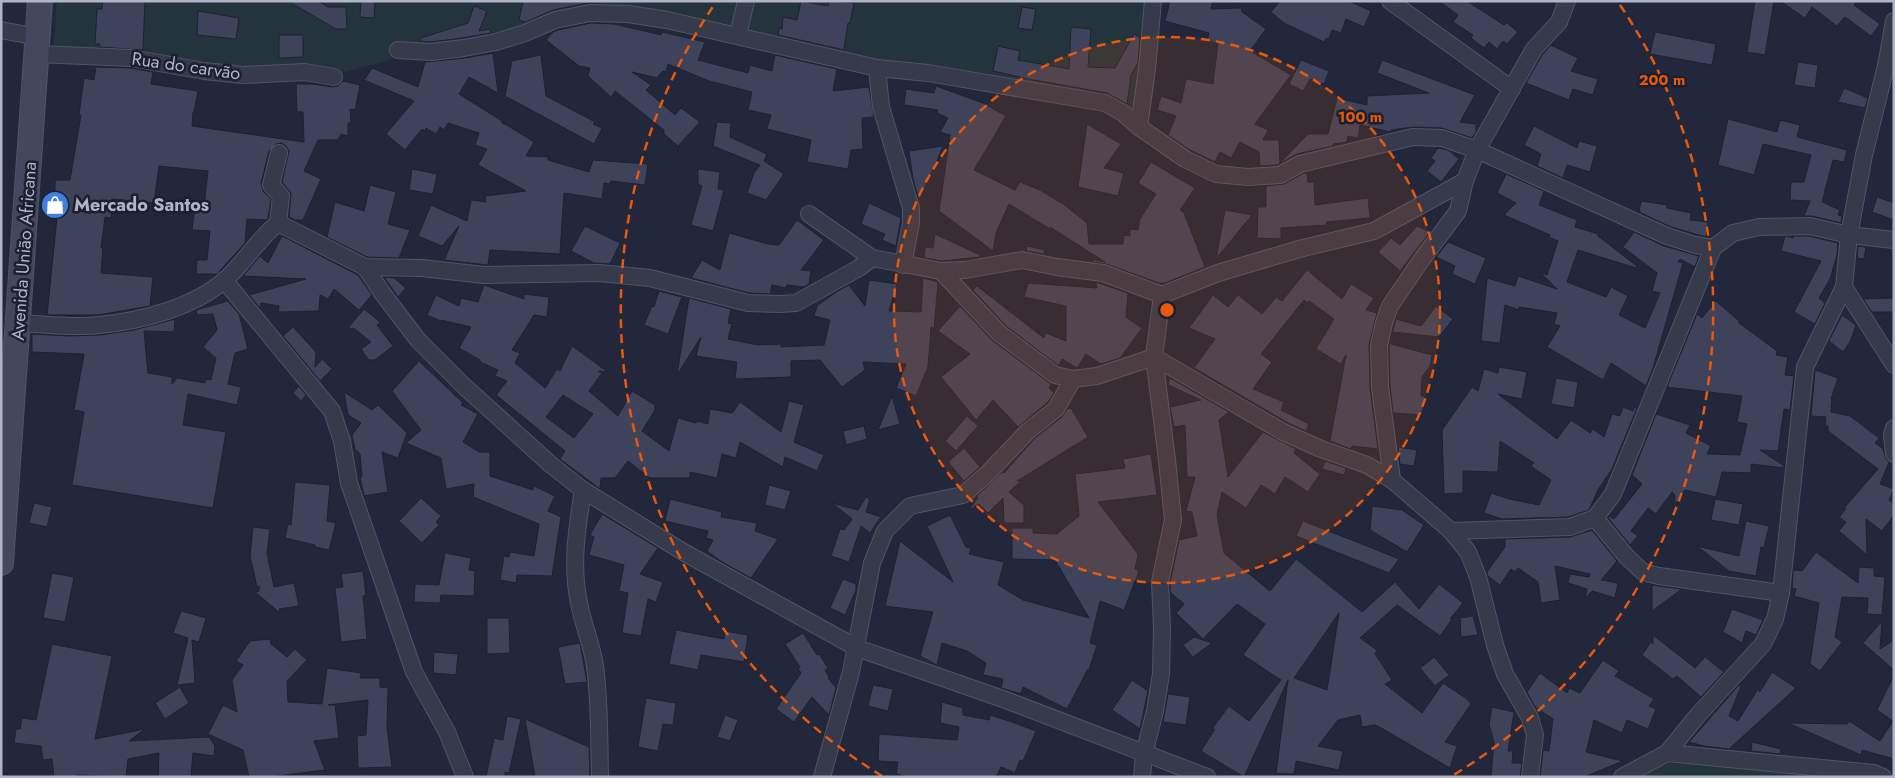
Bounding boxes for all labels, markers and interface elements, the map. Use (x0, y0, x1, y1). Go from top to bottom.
street label: Rua do carvão (130, 46, 242, 87)
text: 200 m (1639, 69, 1685, 91)
text: 100 m (1338, 106, 1382, 128)
street label: Avenida União Africana (5, 161, 43, 341)
shop icon: Mercado Santos (40, 190, 70, 220)
place label: Mercado Santos (74, 192, 209, 218)
centre of rings (1158, 301, 1176, 319)

